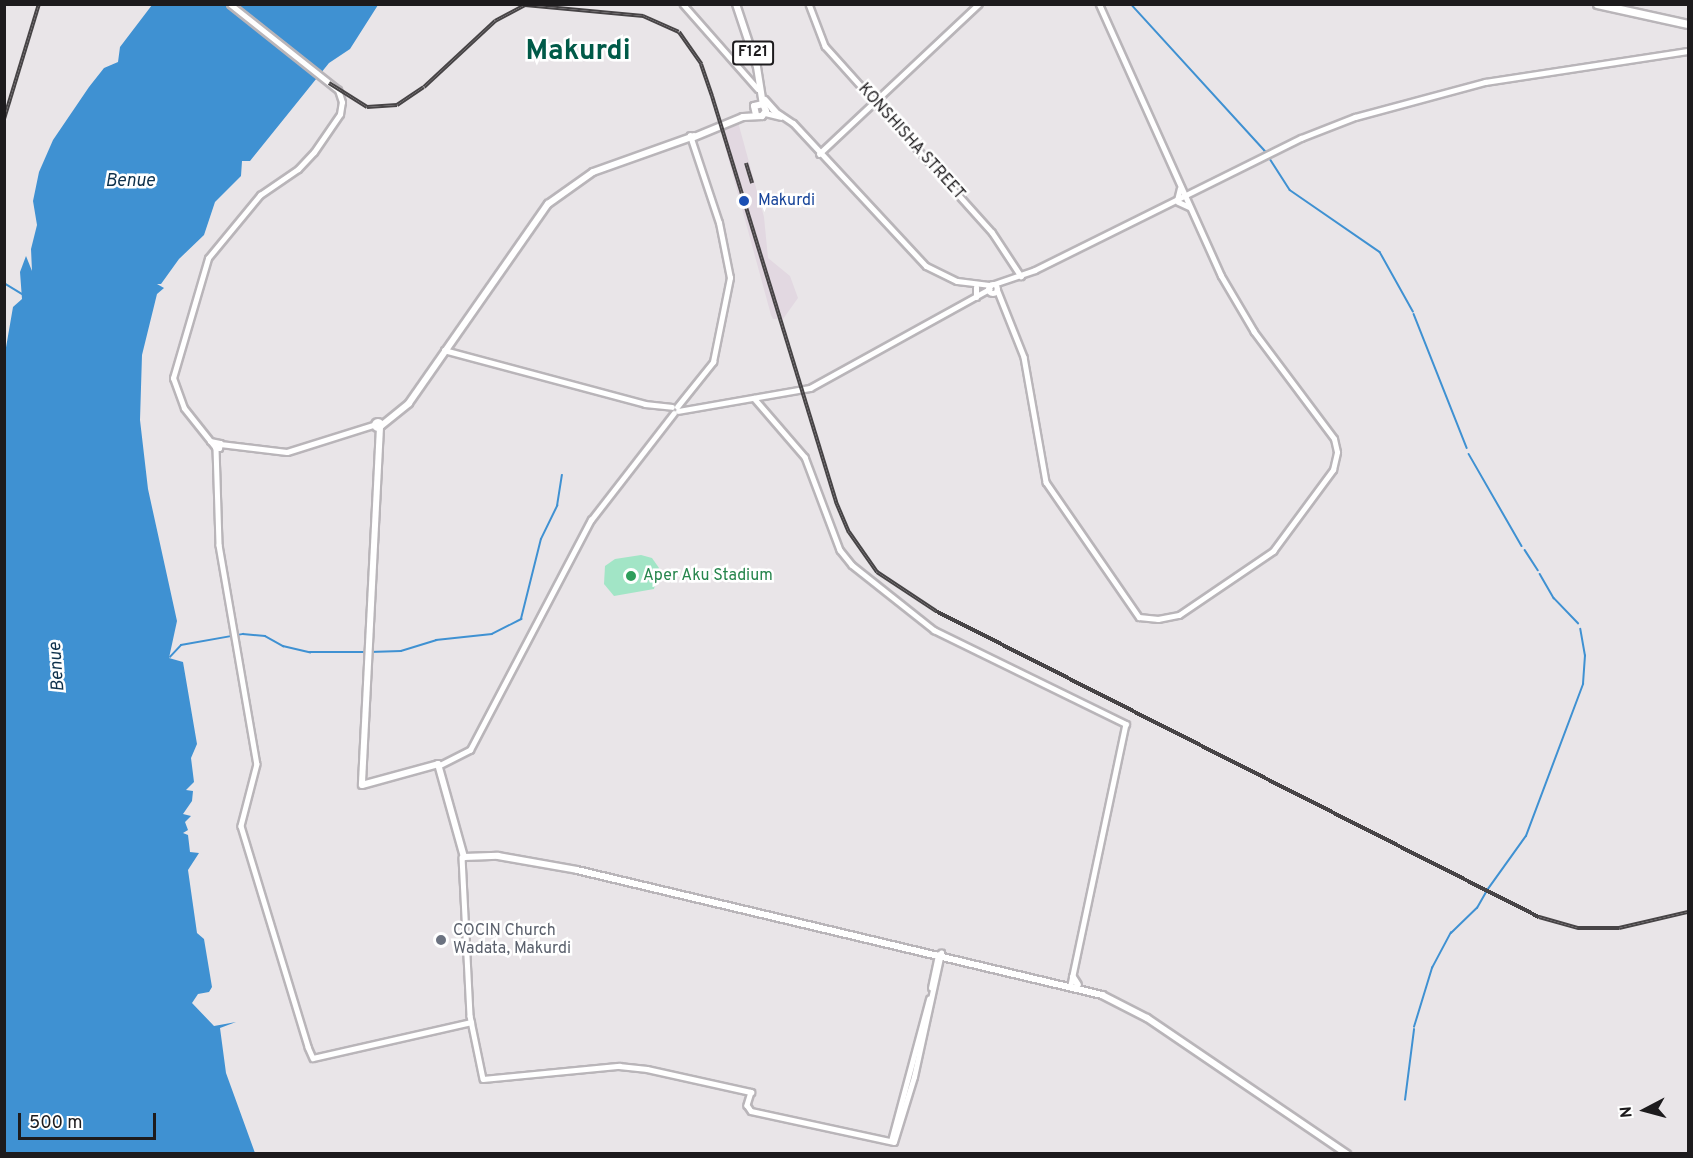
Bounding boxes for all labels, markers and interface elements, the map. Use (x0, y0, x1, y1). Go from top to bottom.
district label: Makurdi (525, 35, 631, 69)
road number: F121 (732, 41, 774, 65)
street label: KONSHISHA STREET (853, 80, 969, 204)
water label: Benue (105, 171, 155, 193)
place label: Makurdi (758, 191, 815, 211)
marker: Makurdi (735, 192, 753, 210)
place label: Aper Aku Stadium (643, 566, 773, 586)
marker: Aper Aku Stadium (624, 569, 638, 583)
water label: Benue (45, 641, 71, 693)
place label: COCIN Church Wadata, Makurdi (453, 921, 571, 959)
marker: COCIN Church Wadata, Makurdi (434, 933, 448, 947)
north arrow (1615, 1080, 1675, 1140)
scale bar (21, 1101, 159, 1139)
text: N (1617, 1105, 1638, 1119)
text: 500 m (29, 1112, 83, 1135)

